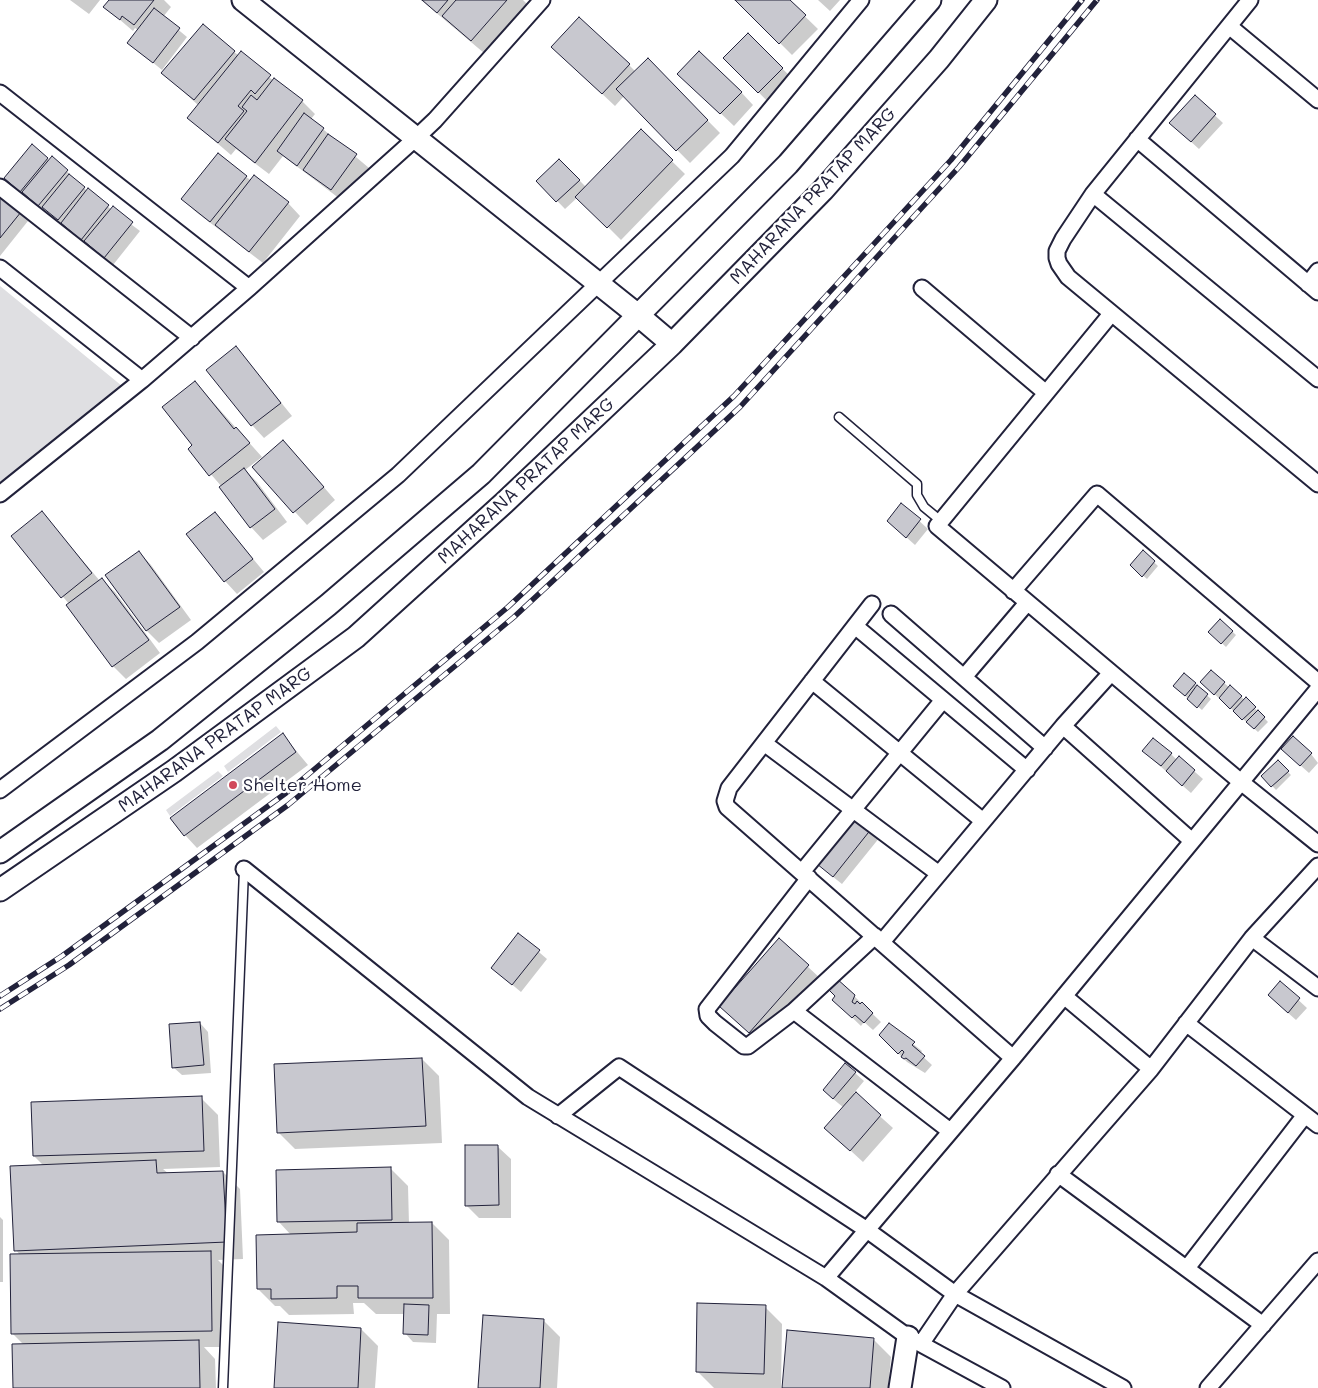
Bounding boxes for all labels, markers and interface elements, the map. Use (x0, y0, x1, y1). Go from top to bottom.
street label: MAHARANA PRATAP MARG (725, 103, 901, 289)
street label: MAHARANA PRATAP MARG (433, 393, 619, 569)
street label: MAHARANA PRATAP MARG (114, 663, 316, 817)
place label: Shelter Home (243, 774, 362, 796)
marker: Shelter Home (227, 779, 239, 791)

